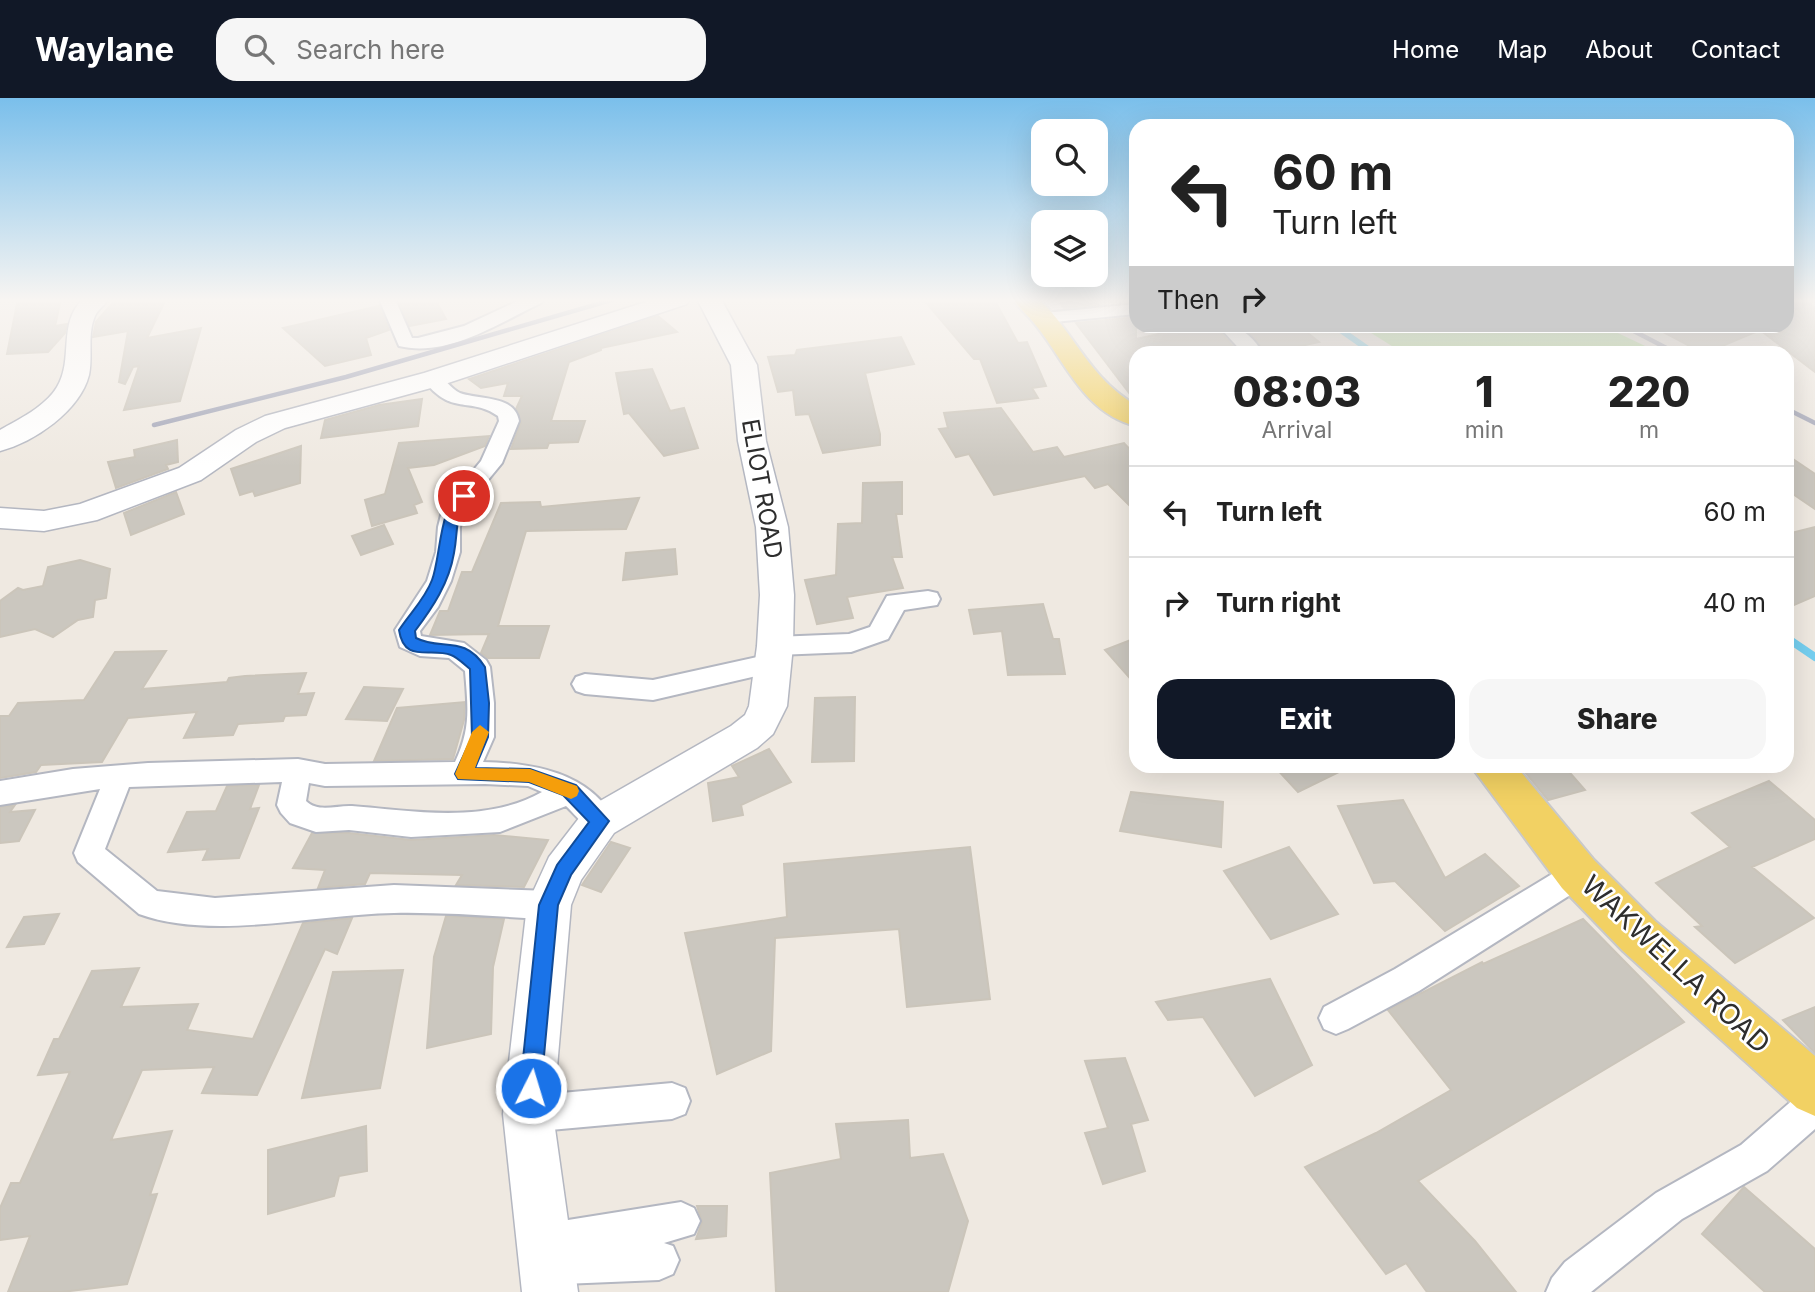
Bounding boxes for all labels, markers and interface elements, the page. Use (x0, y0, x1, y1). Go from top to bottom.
search box (216, 18, 706, 81)
text: Waylane (35, 29, 174, 69)
icon: search (240, 30, 278, 68)
text: Search here (296, 34, 445, 65)
text: Home (1392, 35, 1459, 64)
text: Map (1497, 35, 1547, 64)
text: About (1585, 35, 1653, 64)
text: Contact (1691, 35, 1780, 64)
map controls (1031, 119, 1108, 287)
button: search (1031, 119, 1108, 196)
text: 60 m (1272, 143, 1393, 202)
icon: left (1157, 147, 1248, 238)
text: Turn left (1272, 203, 1397, 242)
button: layers (1031, 210, 1108, 287)
icon: right (1234, 280, 1272, 318)
text: Then (1157, 284, 1220, 315)
text: 08:03 (1233, 366, 1361, 417)
text: 1 (1475, 366, 1494, 417)
text: 220 (1608, 366, 1690, 417)
text: Arrival (1261, 416, 1332, 444)
text: min (1465, 416, 1504, 444)
text: m (1639, 416, 1659, 444)
street label: ELIOT ROAD (736, 417, 789, 561)
pin (434, 466, 494, 526)
icon: arrive (445, 477, 483, 515)
icon: left (1157, 493, 1195, 531)
text: Turn left (1216, 496, 1322, 527)
text: 60 m (1703, 496, 1766, 527)
icon: right (1157, 584, 1195, 622)
text: Turn right (1216, 587, 1341, 618)
text: 40 m (1703, 587, 1766, 618)
button: Exit (1157, 679, 1455, 759)
button: Share (1469, 679, 1766, 759)
street label: WAKWELLA ROAD (1575, 868, 1777, 1060)
position arrow (494, 1051, 568, 1125)

